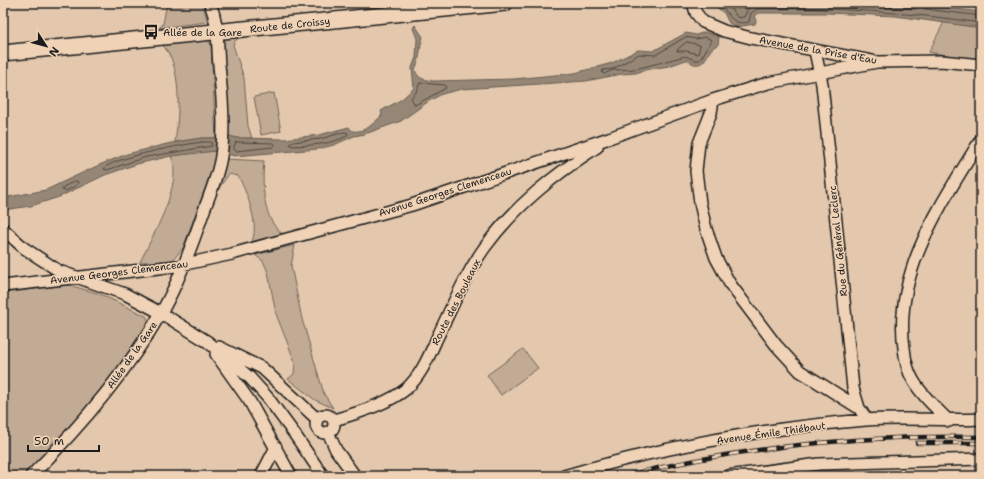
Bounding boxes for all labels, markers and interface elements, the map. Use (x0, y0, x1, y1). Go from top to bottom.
street label: Route de Croissy (249, 14, 331, 36)
bus stop icon: Allée de la Gare (142, 23, 160, 41)
north arrow (26, 26, 66, 66)
place label: Allée de la Gare (163, 26, 242, 39)
street label: Avenue de la Prise d'Eau (758, 33, 878, 67)
text: N (45, 44, 62, 60)
street label: Avenue Georges Clemenceau (377, 164, 513, 220)
street label: Rue du Général Leclerc (826, 185, 850, 297)
street label: Avenue Georges Clemenceau (49, 257, 189, 287)
street label: Route des Bouleaux (429, 257, 483, 347)
street label: Allée de la Gare (104, 319, 160, 391)
street label: Avenue Émile Thiébaut (716, 419, 826, 447)
scale bar (28, 427, 99, 453)
text: 50 m (34, 433, 64, 449)

